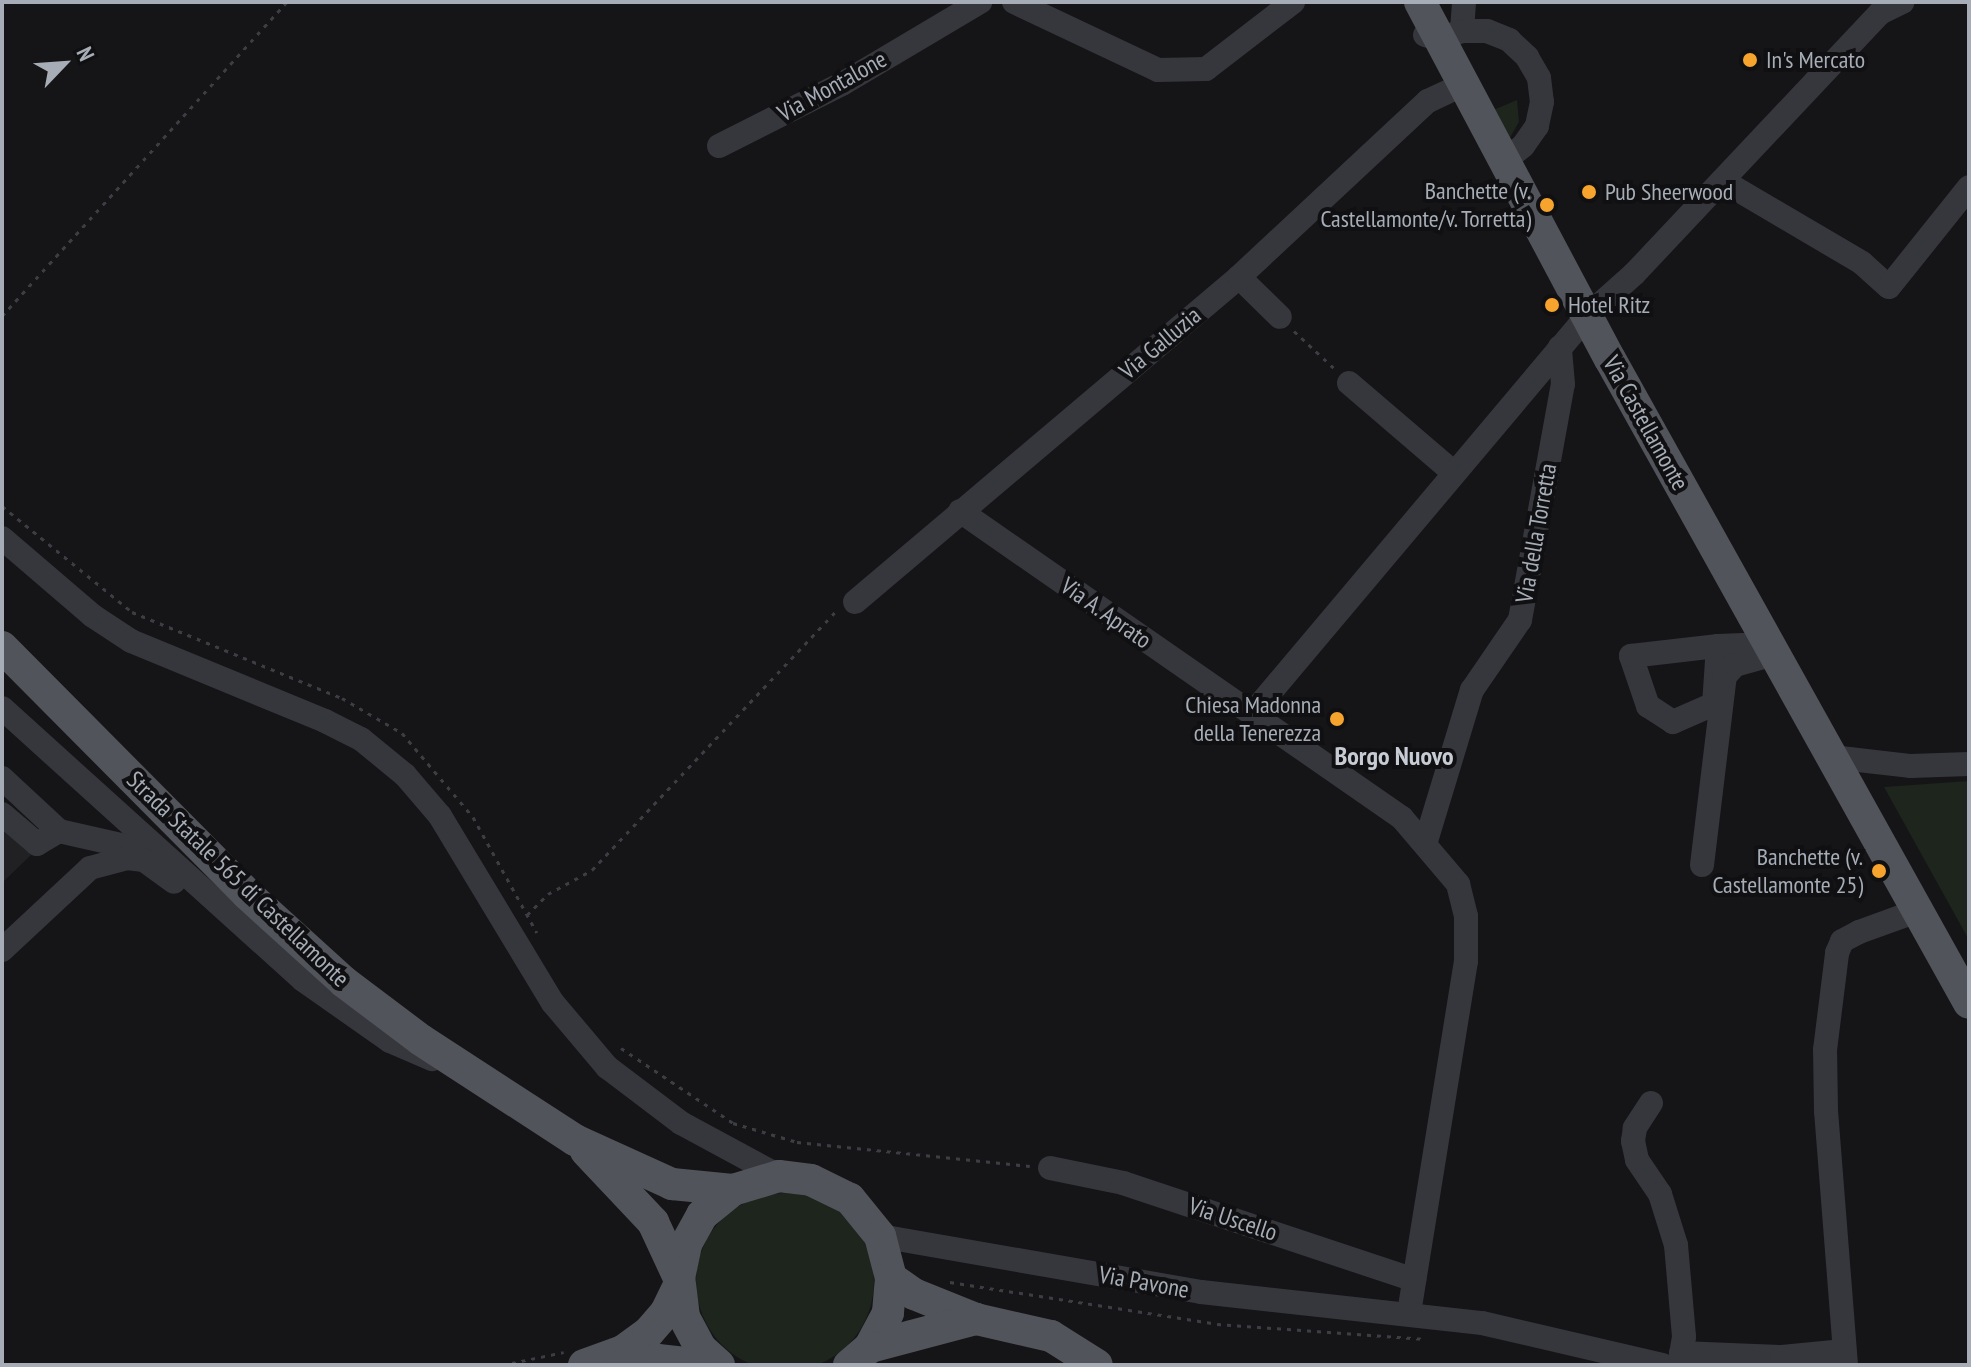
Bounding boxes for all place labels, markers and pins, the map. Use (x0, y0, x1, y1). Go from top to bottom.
place label: In's Mercato (1766, 46, 1865, 74)
marker: In's Mercato (1741, 51, 1759, 69)
place label: Banchette (v. Castellamonte/v. Torretta) (1318, 177, 1531, 233)
place label: Pub Sheerwood (1605, 178, 1733, 206)
marker: Pub Sheerwood (1580, 183, 1598, 201)
marker: Banchette (v. Castellamonte/v. Torretta) (1538, 196, 1556, 214)
place label: Hotel Ritz (1568, 291, 1650, 319)
marker: Hotel Ritz (1543, 296, 1561, 314)
place label: Chiesa Madonna della Tenerezza (1185, 691, 1321, 747)
marker: Chiesa Madonna della Tenerezza (1328, 710, 1346, 728)
place label: Banchette (v. Castellamonte 25) (1712, 843, 1863, 899)
marker: Banchette (v. Castellamonte 25) (1870, 862, 1888, 880)

